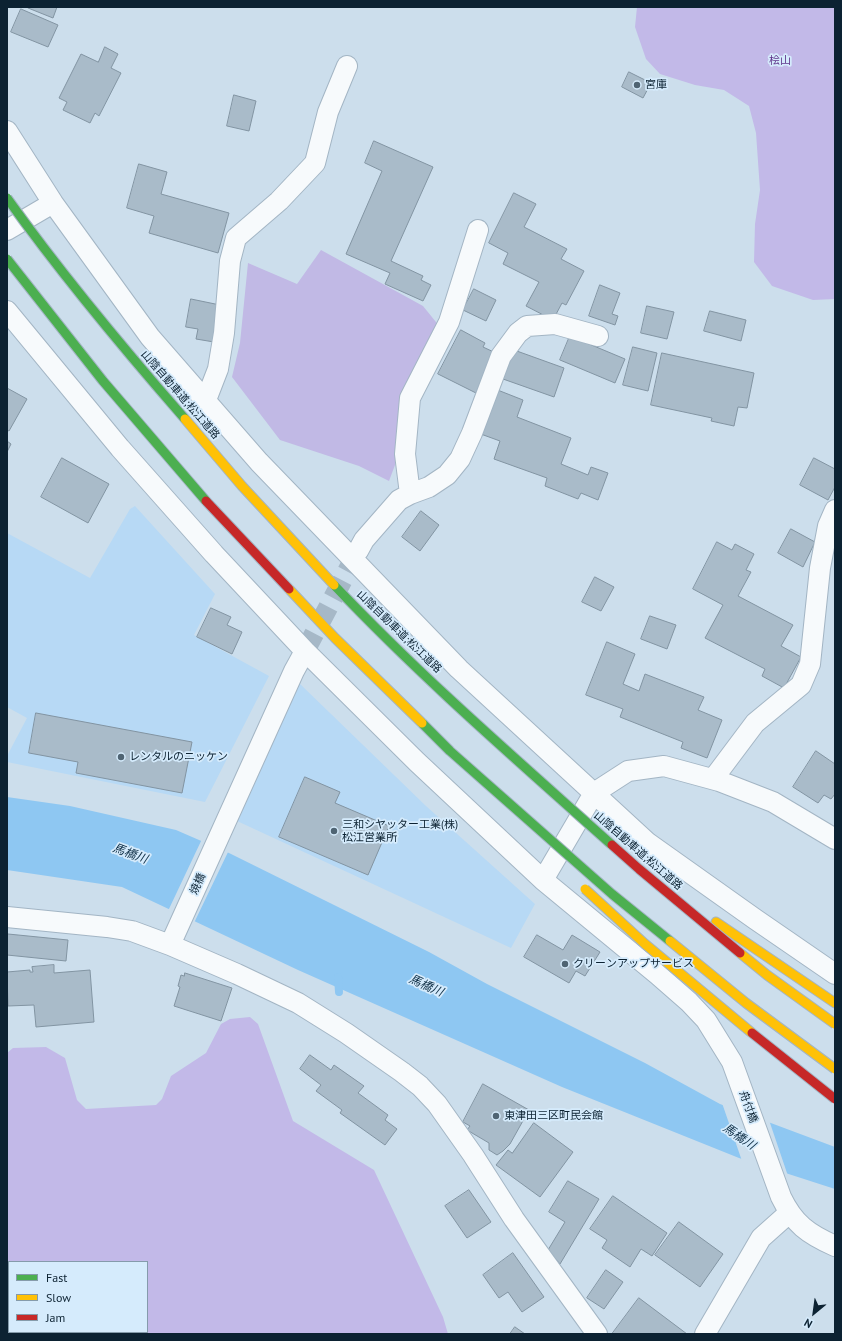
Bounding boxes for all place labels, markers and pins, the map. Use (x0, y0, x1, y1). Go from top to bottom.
place label: 宮庫 (645, 78, 667, 92)
marker: 宮庫 (632, 80, 642, 90)
place label: レンタルのニッケン (129, 750, 228, 764)
marker: レンタルのニッケン (116, 752, 126, 762)
place label: 三和シヤッター工業(株) 松江営業所 (342, 818, 458, 844)
marker: 三和シヤッター工業(株) 松江営業所 (329, 826, 339, 836)
place label: クリーンアップサービス (573, 957, 694, 971)
marker: クリーンアップサービス (560, 959, 570, 969)
place label: 東津田三区町民会館 (504, 1109, 603, 1123)
marker: 東津田三区町民会館 (491, 1111, 501, 1121)

